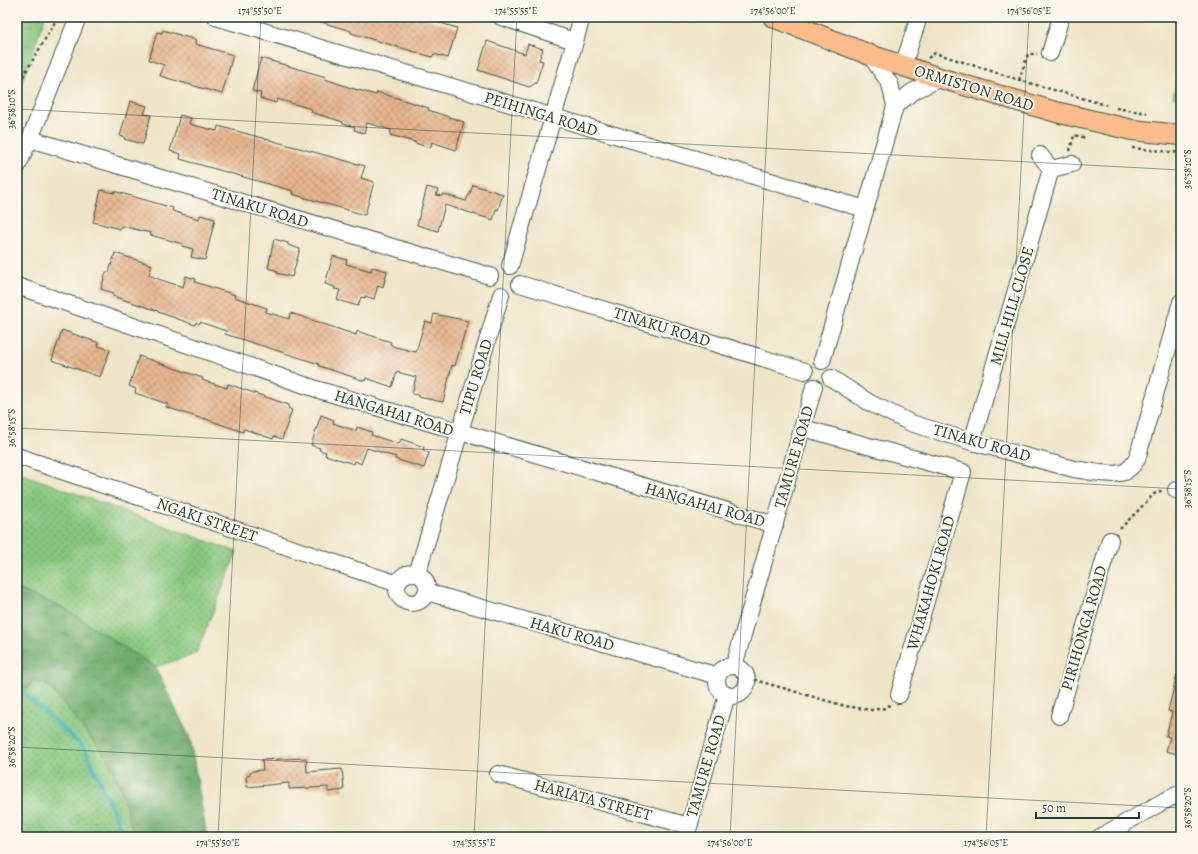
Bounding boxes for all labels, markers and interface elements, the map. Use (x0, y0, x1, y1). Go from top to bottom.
text: 174°55'50"E (238, 4, 282, 17)
text: 174°55'55"E (494, 4, 538, 17)
text: 174°56'00"E (750, 4, 796, 17)
text: 174°56'05"E (1007, 4, 1051, 17)
street label: ORMISTON ROAD (911, 59, 1037, 117)
street label: PEIHINGA ROAD (482, 86, 600, 142)
text: 36°58'10"S (5, 89, 18, 129)
text: 36°58'10"S (1181, 149, 1194, 189)
street label: TINAKU ROAD (209, 183, 311, 233)
street label: MILL HILL CLOSE (985, 244, 1039, 368)
street label: TINAKU ROAD (611, 302, 713, 352)
street label: TIPU ROAD (454, 336, 498, 418)
street label: HANGAHAI ROAD (331, 384, 457, 442)
street label: TAMURE ROAD (769, 403, 819, 511)
text: 36°58'15"S (5, 409, 18, 447)
street label: TINAKU ROAD (931, 419, 1033, 467)
text: 36°58'15"S (1181, 470, 1194, 508)
street label: HANGAHAI ROAD (642, 477, 768, 533)
street label: NGAKI STREET (154, 492, 261, 548)
street label: WHAKAHOKI ROAD (901, 513, 961, 654)
street label: PIRIHONGA ROAD (1056, 563, 1112, 693)
street label: HAKU ROAD (527, 612, 617, 656)
street label: TAMURE ROAD (681, 712, 731, 820)
text: 36°58'20"S (5, 726, 18, 768)
street label: HARIATA STREET (532, 774, 655, 826)
text: 36°58'20"S (1181, 787, 1194, 829)
scale bar (1036, 794, 1139, 820)
text: 50 m (1042, 800, 1066, 816)
text: 174°55'50"E (196, 836, 240, 849)
text: 174°55'55"E (452, 836, 496, 849)
text: 174°56'00"E (707, 836, 753, 849)
text: 174°56'05"E (964, 836, 1008, 849)

